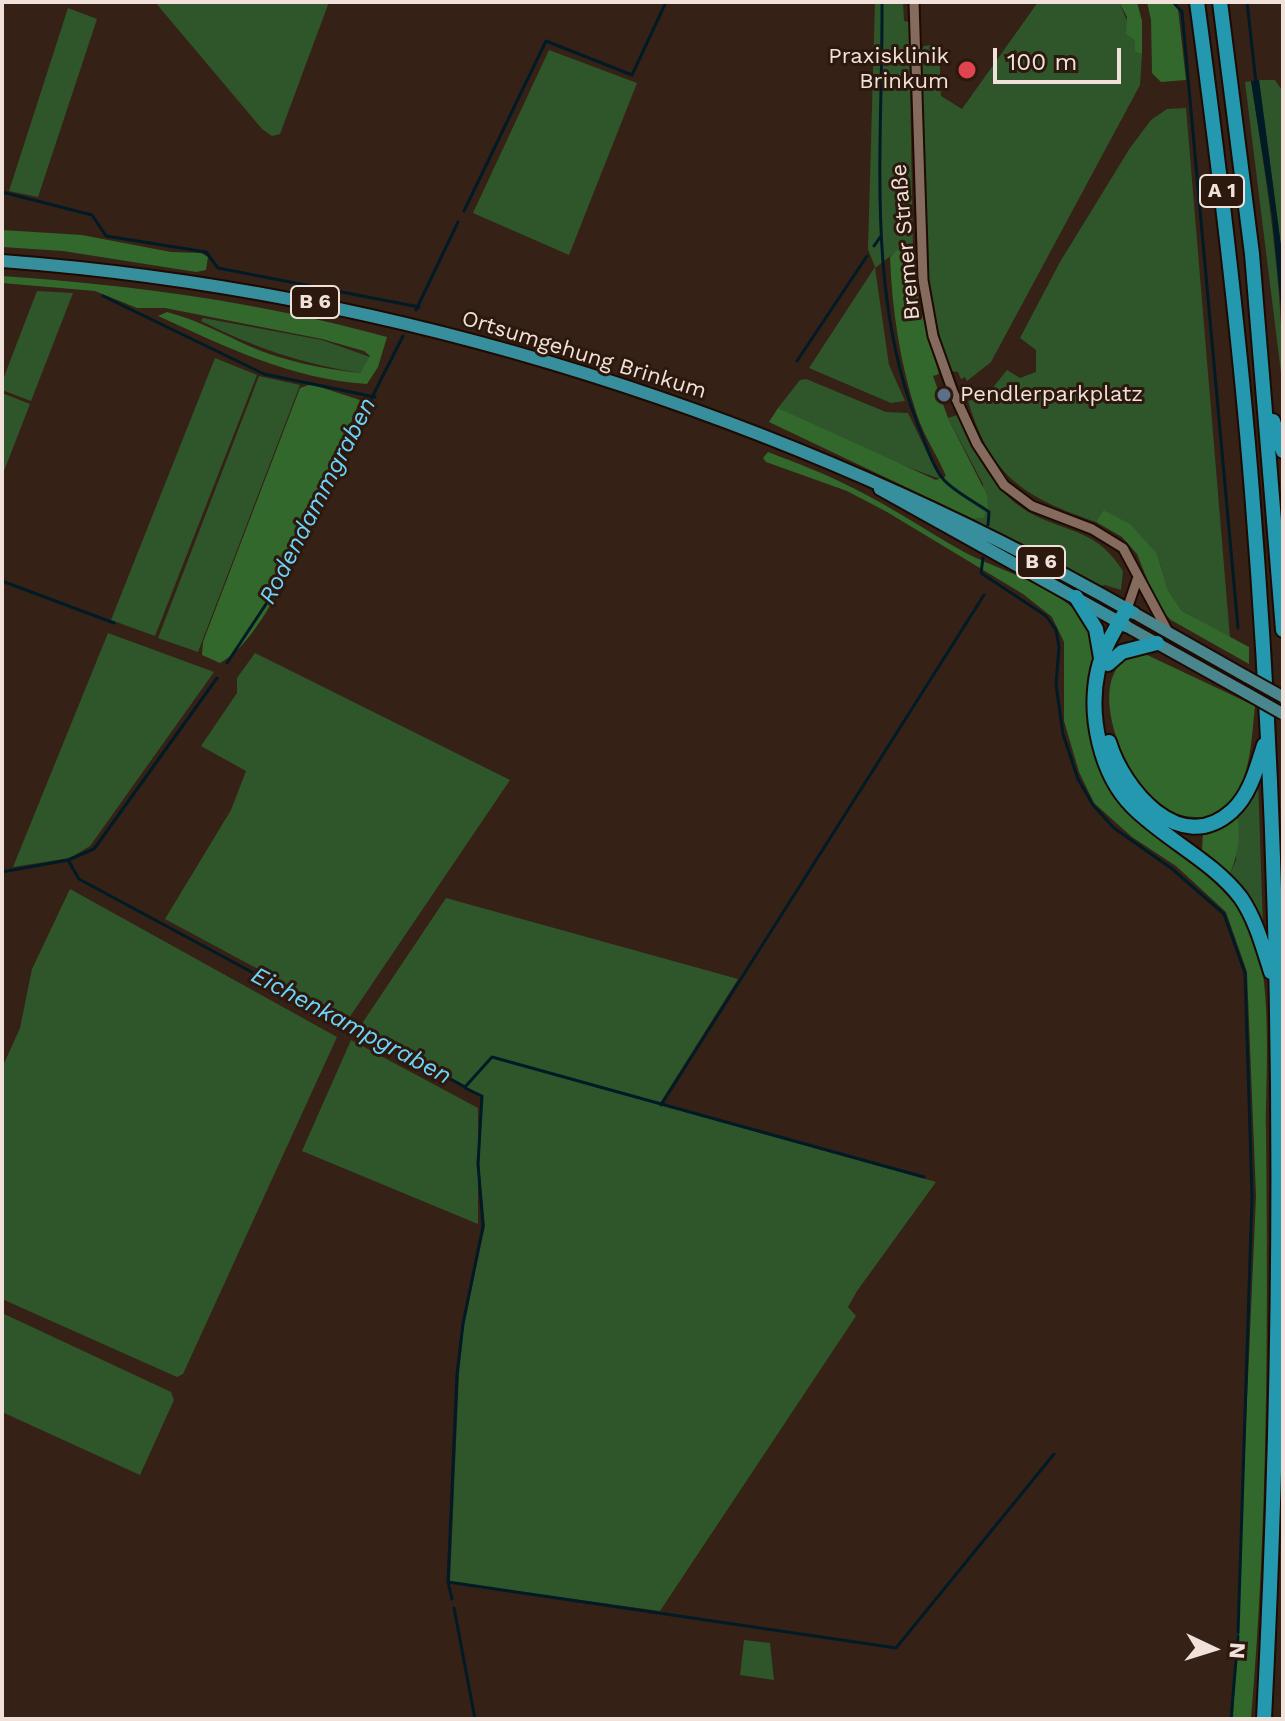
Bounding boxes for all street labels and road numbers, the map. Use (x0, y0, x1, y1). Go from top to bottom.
street label: Bremer Straße (886, 163, 926, 321)
road number: A 1 (1200, 175, 1244, 207)
road number: B 6 (291, 286, 339, 318)
street label: Ortsumgehung Brinkum (459, 305, 709, 405)
road number: B 6 (1017, 546, 1065, 578)

